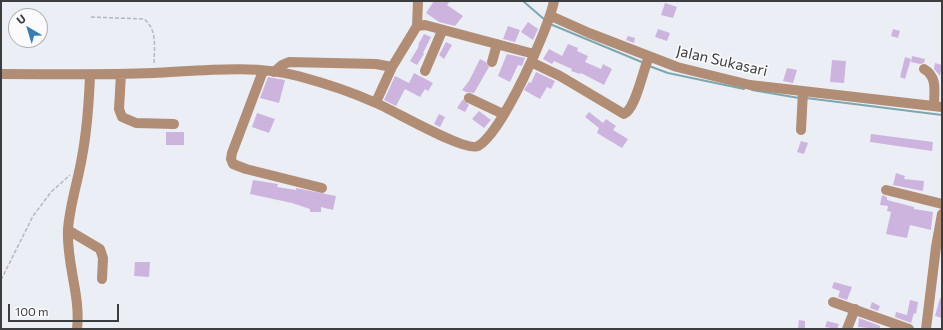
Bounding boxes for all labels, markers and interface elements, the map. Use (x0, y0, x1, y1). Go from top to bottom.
north arrow (8, 8, 48, 48)
text: U (14, 11, 28, 27)
street label: Jalan Sukasari (675, 42, 769, 80)
scale bar (10, 296, 121, 322)
text: 100 m (15, 304, 49, 318)

